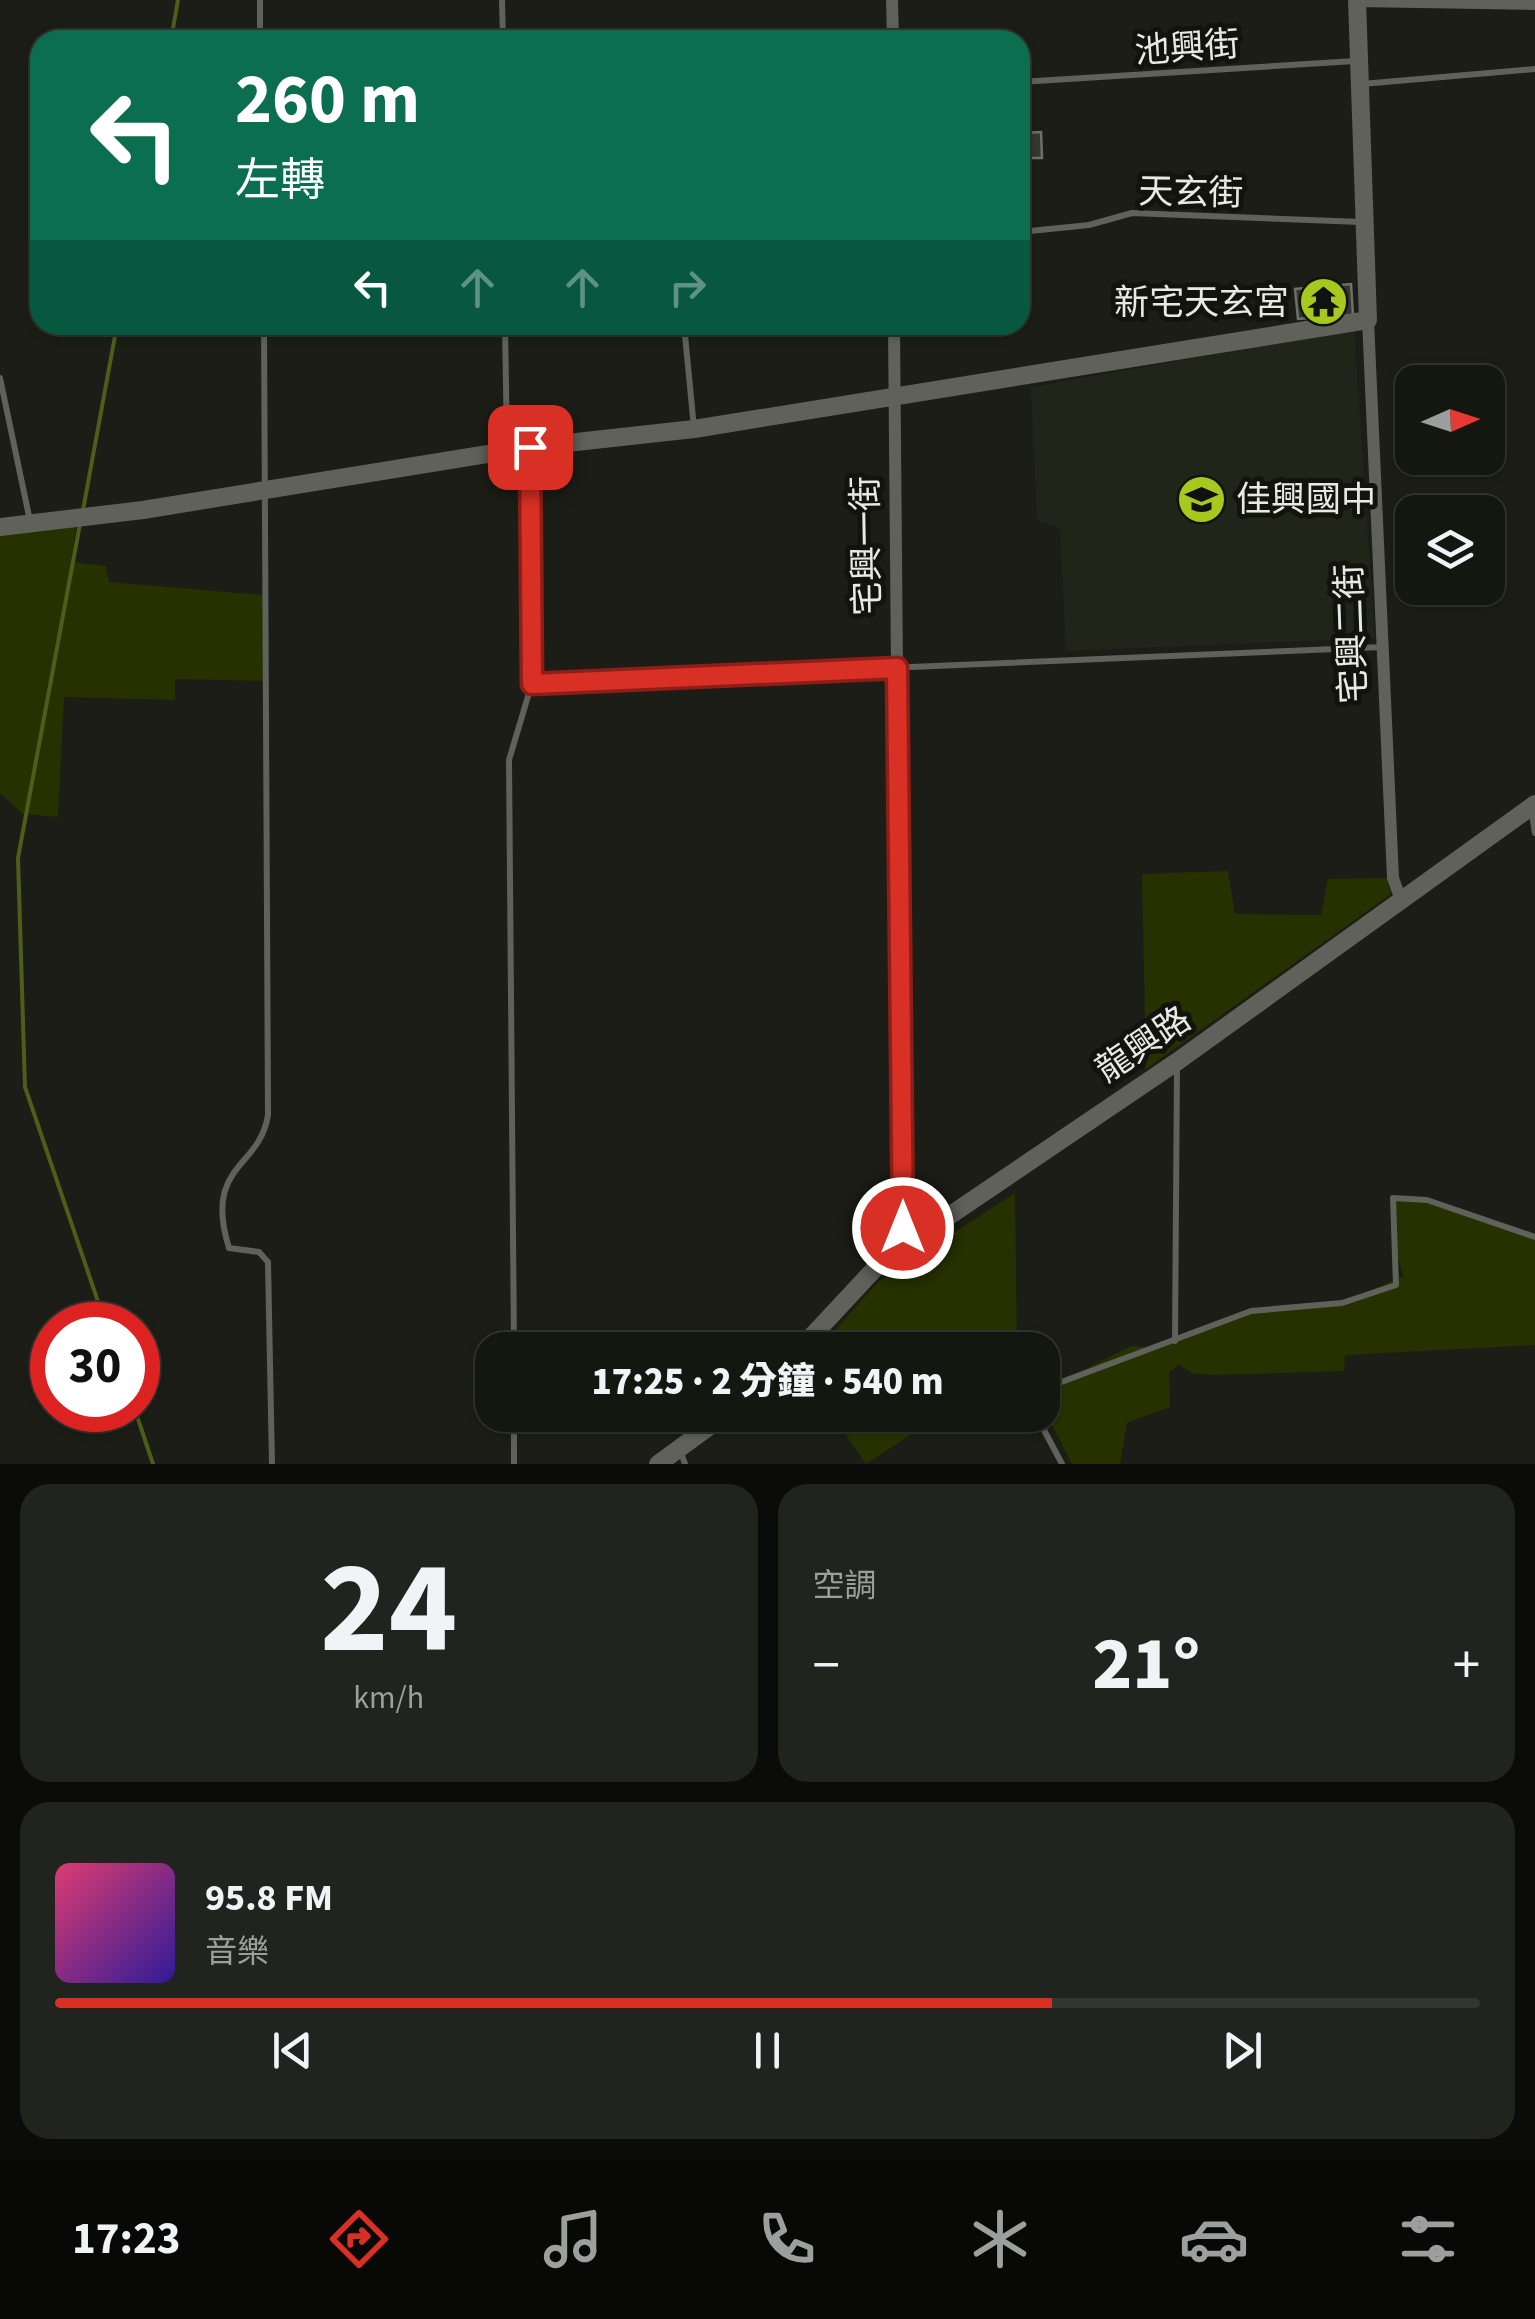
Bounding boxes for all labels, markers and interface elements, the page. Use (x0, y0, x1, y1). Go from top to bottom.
street label: 池興街 (1133, 19, 1241, 77)
text: 260 m (235, 50, 420, 150)
icon: left (70, 70, 200, 200)
text: 左轉 (235, 149, 325, 213)
street label: 天玄街 (1138, 167, 1244, 219)
icon: left (345, 260, 400, 315)
icon: ahead (450, 260, 505, 315)
icon: ahead (555, 260, 610, 315)
icon: right (660, 260, 715, 315)
temple icon: 新宅天玄宮 (1298, 276, 1350, 328)
place label: 新宅天玄宮 (1114, 278, 1289, 328)
north arrow (1395, 365, 1505, 475)
map controls (1395, 365, 1505, 605)
pin (488, 405, 573, 490)
icon: arrive (503, 420, 558, 475)
school or university icon: 佳興國中 (1175, 473, 1227, 525)
place label: 佳興國中 (1236, 475, 1376, 525)
street label: 宅興一街 (841, 476, 893, 616)
button: layers (1395, 495, 1505, 605)
street label: 宅興二街 (1325, 563, 1379, 705)
street label: 龍興路 (1086, 995, 1201, 1095)
position arrow (851, 1176, 955, 1280)
speed limit sign: 30 (30, 1302, 160, 1432)
text: 17:25 · 2 分鐘 · 540 m (591, 1355, 944, 1409)
text: 24 (320, 1517, 457, 1702)
text: 空調 (813, 1563, 877, 1609)
text: 21° (1092, 1611, 1200, 1718)
text: − (813, 1627, 840, 1705)
text: + (1453, 1627, 1480, 1705)
text: km/h (353, 1675, 424, 1721)
text: 95.8 FM (205, 1871, 333, 1925)
text: 音樂 (205, 1929, 269, 1975)
icon: previous (265, 2023, 320, 2078)
icon: pause (740, 2023, 795, 2078)
icon: next (1215, 2023, 1270, 2078)
icon: directions (324, 2204, 394, 2274)
icon: music (538, 2204, 608, 2274)
icon: phone (752, 2204, 822, 2274)
icon: climate (965, 2204, 1035, 2274)
icon: car (1179, 2204, 1249, 2274)
icon: filters (1393, 2204, 1463, 2274)
text: 17:23 (72, 2207, 180, 2271)

